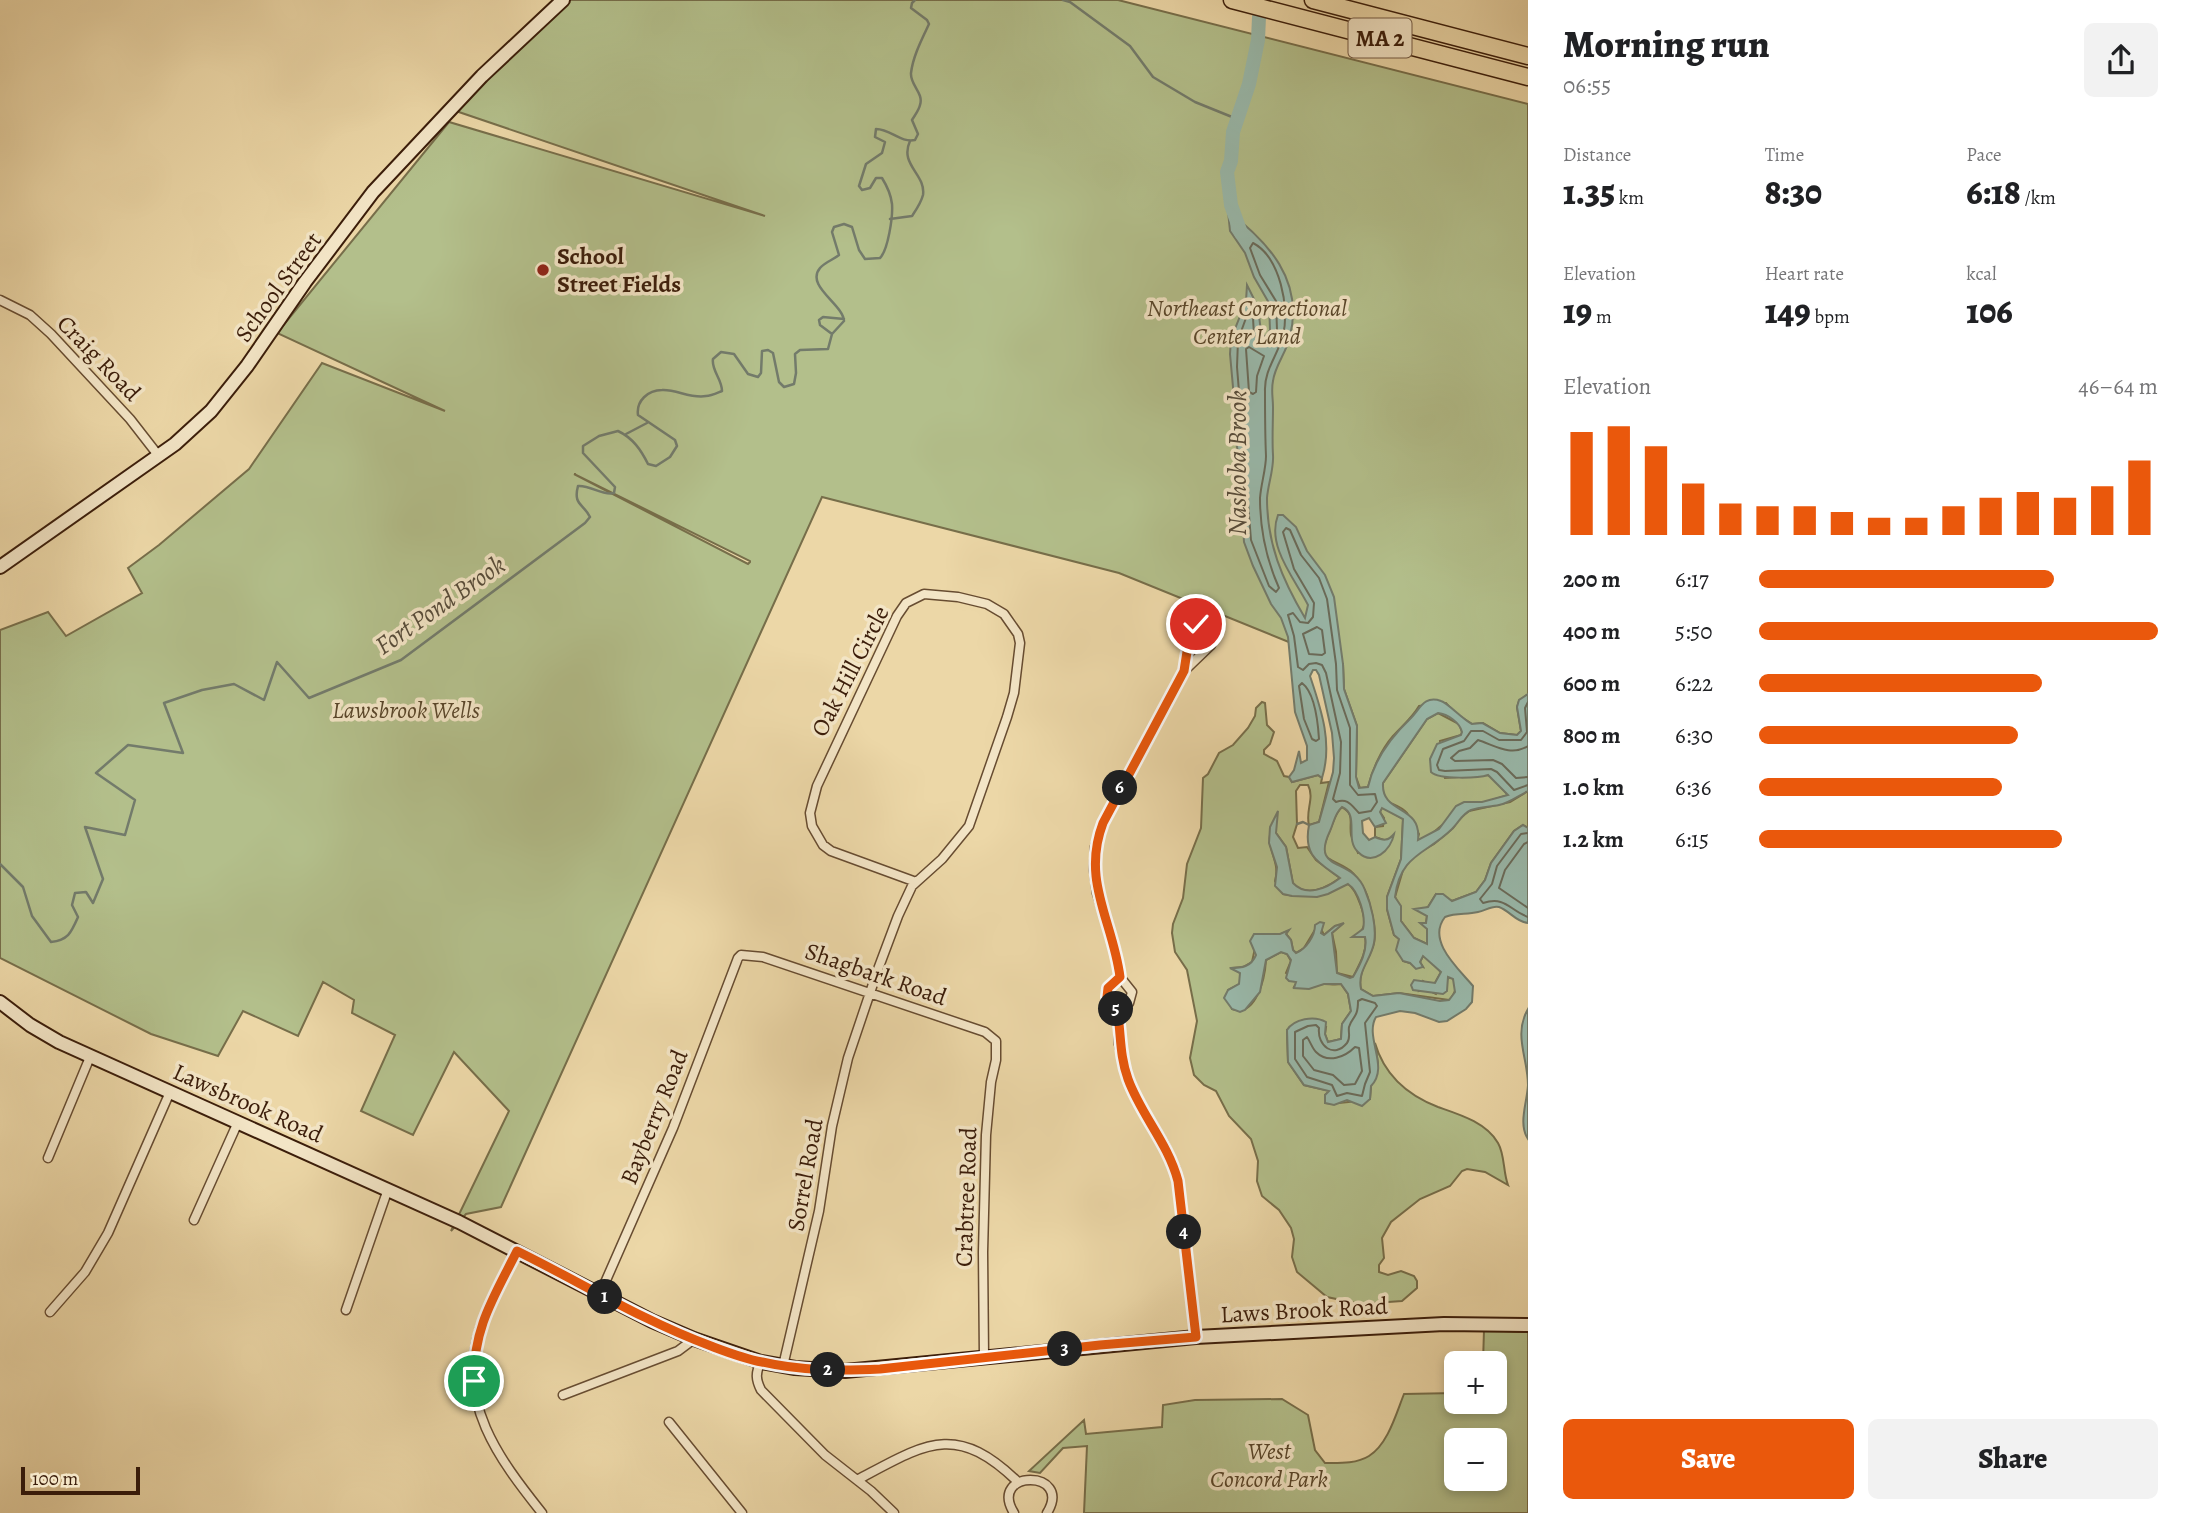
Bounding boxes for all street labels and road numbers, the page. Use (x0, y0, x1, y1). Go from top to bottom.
road number: MA 2 (1348, 19, 1412, 58)
street label: School Street (227, 225, 329, 348)
street label: Craig Road (50, 308, 148, 408)
street label: Oak Hill Circle (803, 600, 897, 742)
street label: Shagbark Road (801, 935, 951, 1013)
street label: Bayberry Road (612, 1045, 696, 1189)
street label: Lawsbrook Road (168, 1056, 328, 1150)
street label: Sorrel Road (779, 1116, 831, 1234)
street label: Crabtree Road (948, 1126, 984, 1268)
street label: Laws Brook Road (1219, 1290, 1389, 1330)

